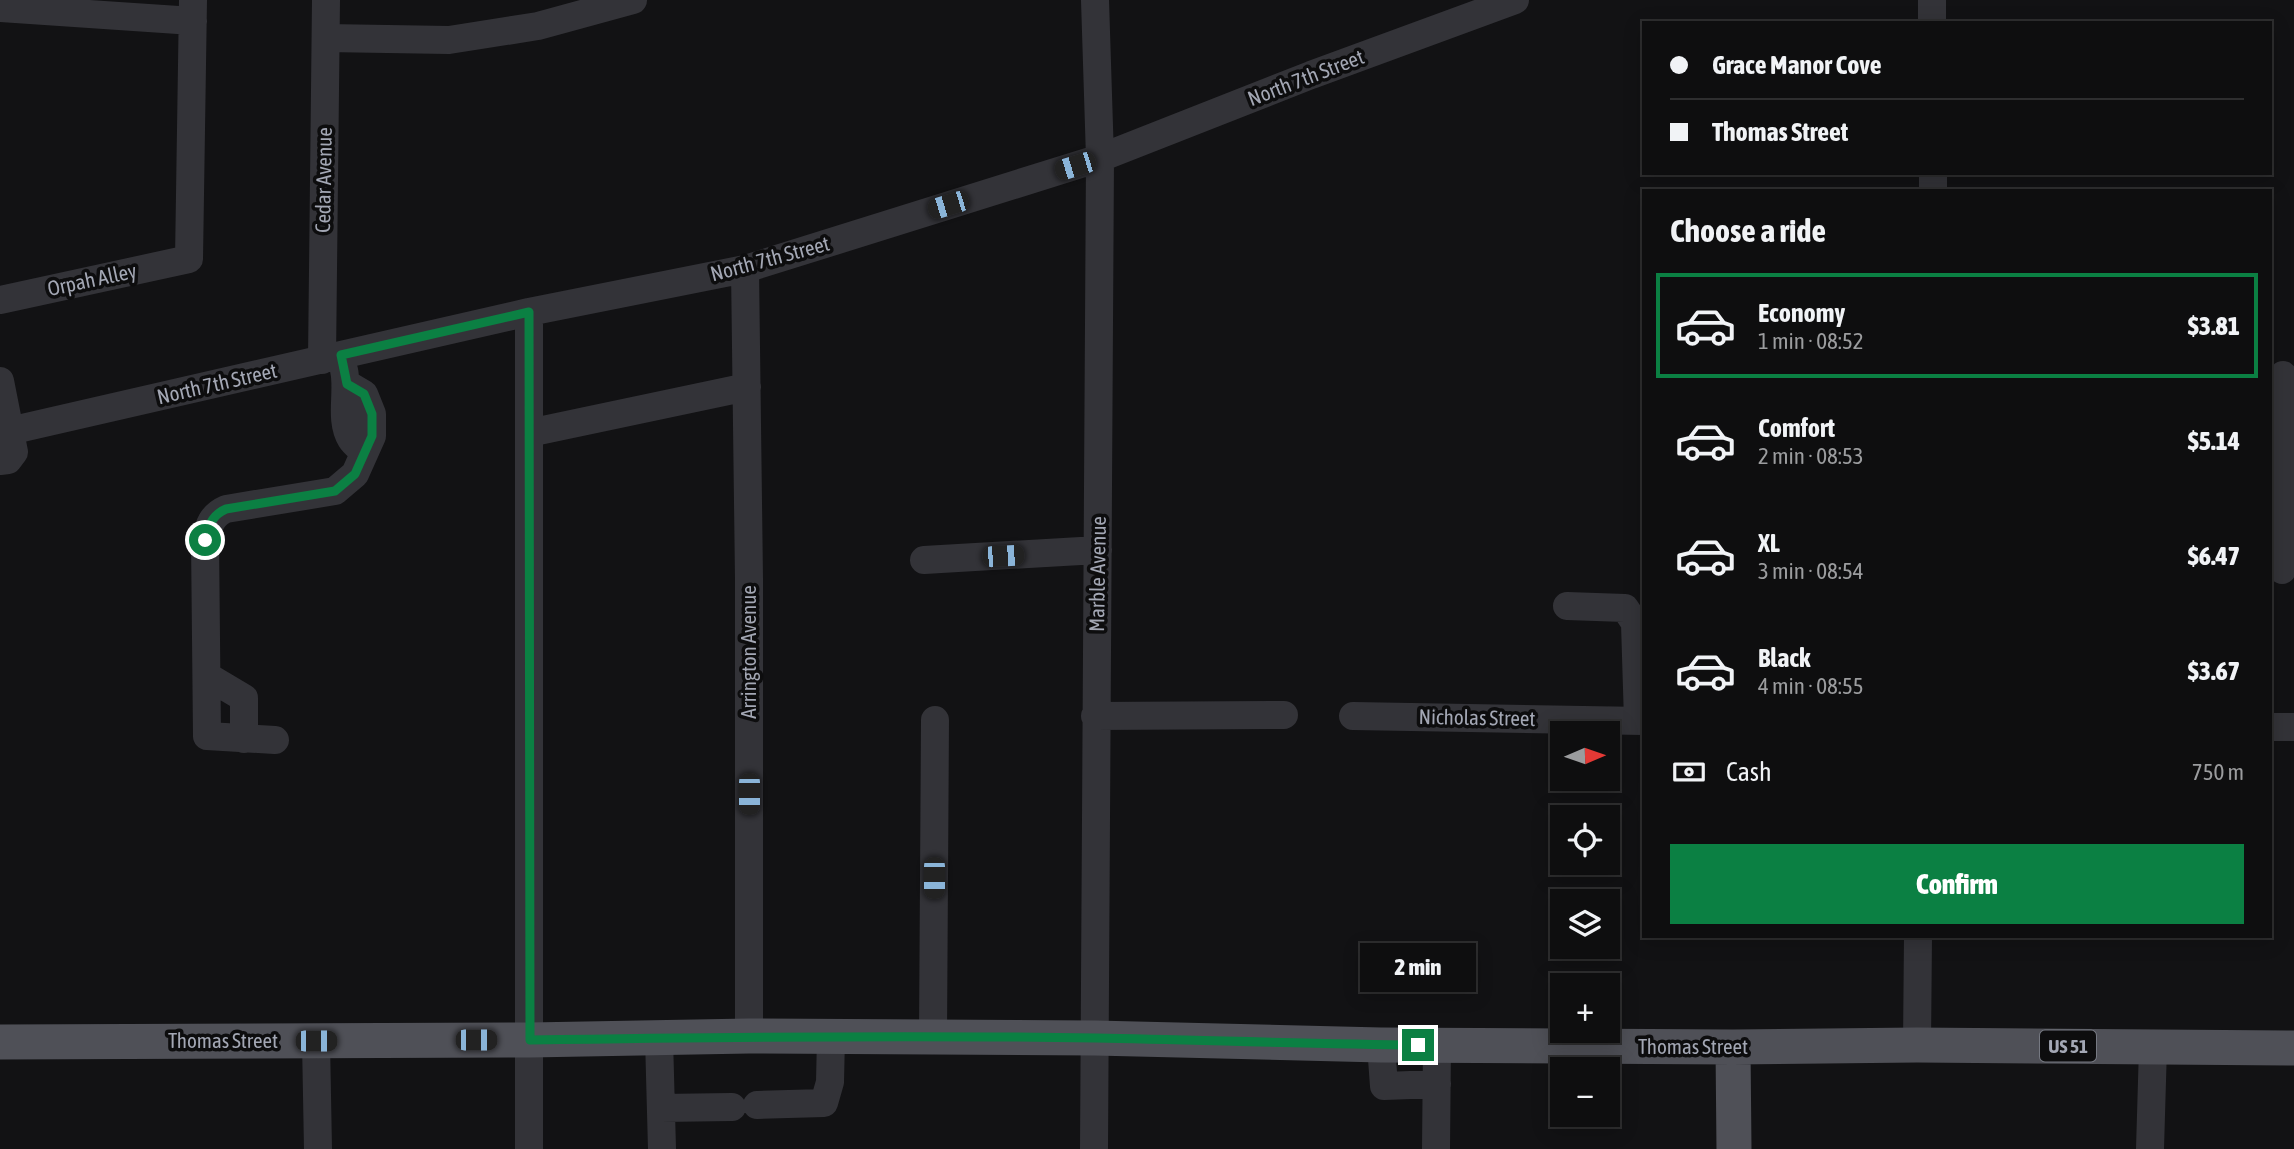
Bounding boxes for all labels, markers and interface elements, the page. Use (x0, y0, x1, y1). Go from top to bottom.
street label: North 7th Street (1244, 44, 1367, 110)
text: Grace Manor Cove (1712, 50, 1882, 80)
text: Thomas Street (1712, 117, 1848, 147)
street label: Cedar Avenue (310, 127, 336, 233)
car (1052, 150, 1099, 182)
car (925, 189, 972, 221)
text: Choose a ride (1670, 212, 1826, 249)
street label: North 7th Street (708, 231, 832, 285)
street label: Orpah Alley (45, 258, 139, 300)
icon: car (1674, 294, 1737, 357)
text: Economy (1758, 298, 1845, 328)
text: $3.81 (2188, 311, 2240, 341)
text: 1 min · 08:52 (1758, 328, 1864, 354)
street label: North 7th Street (154, 358, 279, 408)
icon: car (1674, 409, 1737, 472)
text: Comfort (1758, 413, 1835, 443)
text: $5.14 (2188, 426, 2240, 456)
text: 2 min · 08:53 (1758, 443, 1864, 469)
street label: Marble Avenue (1084, 516, 1110, 632)
route start (189, 524, 221, 556)
icon: car (1674, 524, 1737, 587)
text: XL (1758, 528, 1780, 558)
text: $6.47 (2188, 541, 2240, 571)
car (982, 544, 1025, 568)
text: 3 min · 08:54 (1758, 558, 1864, 584)
street label: Arrington Avenue (736, 585, 760, 719)
icon: car (1674, 639, 1737, 702)
text: Black (1758, 643, 1810, 673)
text: $3.67 (2188, 656, 2240, 686)
text: 4 min · 08:55 (1758, 673, 1864, 699)
street label: Nicholas Street (1418, 704, 1536, 730)
north arrow (1550, 721, 1620, 791)
map controls (1550, 721, 1620, 1127)
icon: cash (1670, 753, 1708, 791)
text: Cash (1726, 757, 1772, 787)
text: 750 m (2192, 759, 2244, 785)
car (739, 773, 760, 815)
button: locate (1550, 805, 1620, 875)
button: Confirm (1670, 844, 2244, 924)
car (924, 857, 945, 899)
button: layers (1550, 889, 1620, 959)
callout: 2 min (1360, 944, 1476, 992)
text: 2 min (1395, 954, 1441, 980)
button: + (1550, 973, 1620, 1043)
street label: Thomas Street (168, 1028, 278, 1052)
route end (1402, 1029, 1434, 1061)
car (456, 1030, 498, 1051)
road number: US 51 (2040, 1030, 2096, 1062)
car (296, 1031, 338, 1052)
street label: Thomas Street (1638, 1034, 1748, 1058)
button: − (1550, 1057, 1620, 1127)

